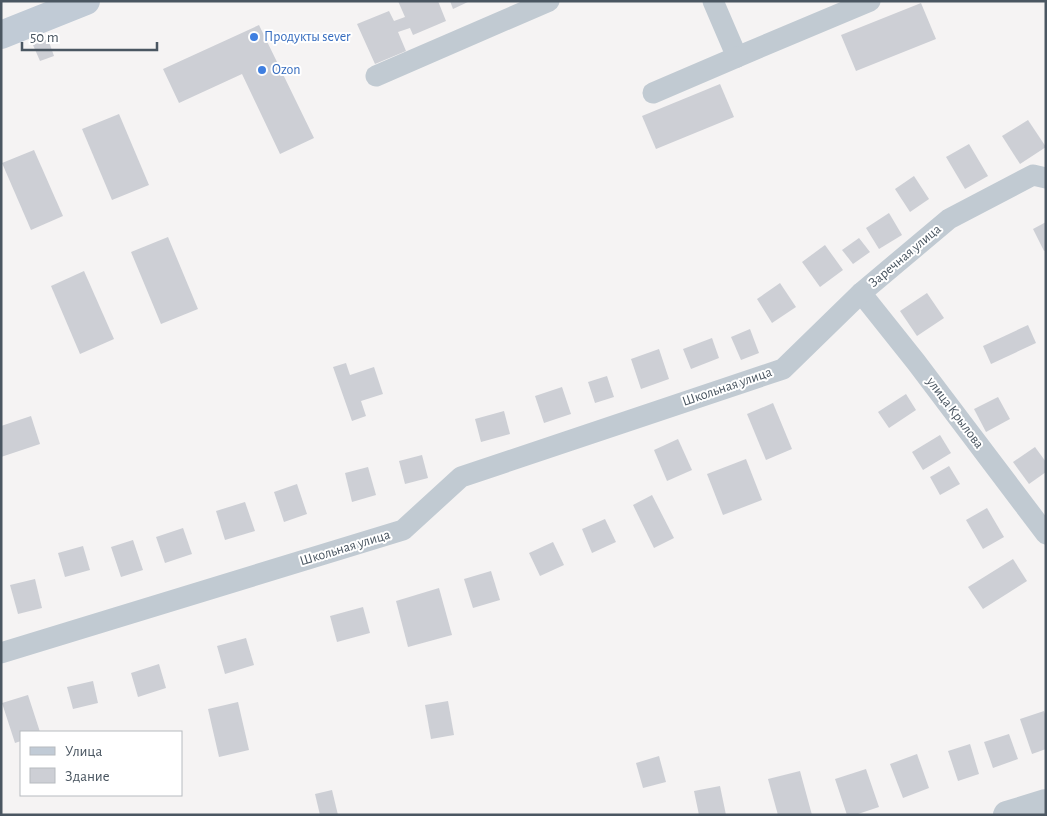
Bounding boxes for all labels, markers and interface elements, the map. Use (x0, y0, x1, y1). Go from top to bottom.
scale bar (22, 20, 158, 52)
text: 50 m (30, 30, 59, 45)
place label: Продукты sever (264, 30, 351, 44)
marker: Продукты sever (248, 31, 260, 43)
place label: Ozon (272, 63, 300, 77)
marker: Ozon (256, 64, 268, 76)
street label: Заречная улица (866, 222, 944, 290)
street label: Школьная улица (680, 365, 774, 409)
street label: улица Крылова (923, 374, 987, 452)
street label: Школьная улица (298, 527, 392, 568)
legend (20, 731, 182, 796)
text: Улица (65, 744, 102, 759)
text: Здание (65, 769, 110, 784)

